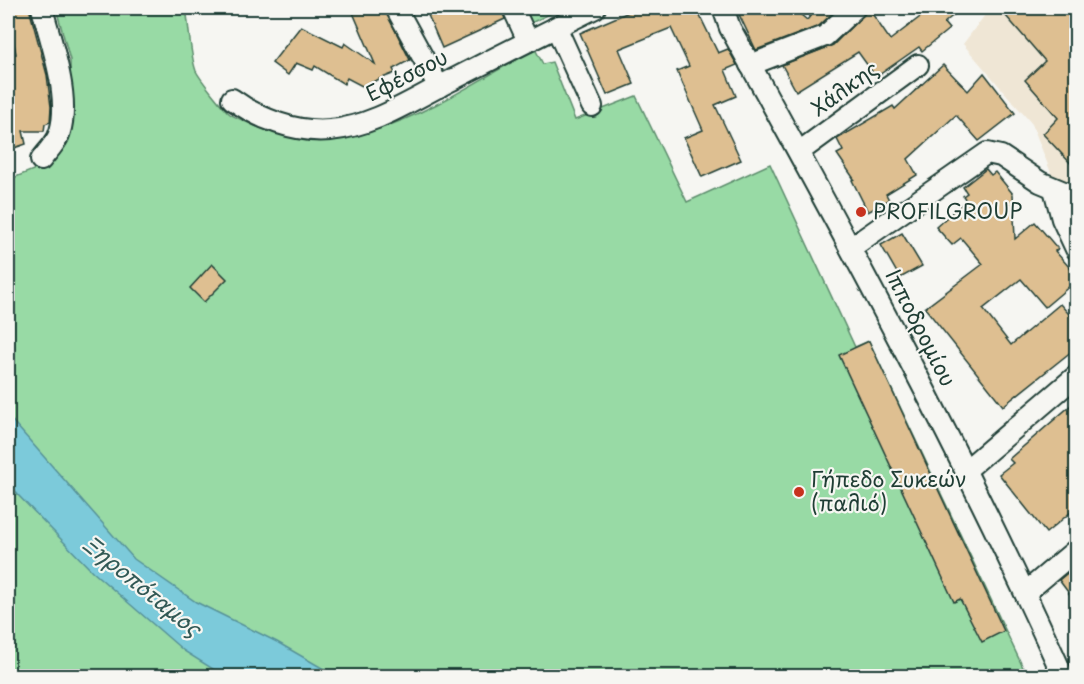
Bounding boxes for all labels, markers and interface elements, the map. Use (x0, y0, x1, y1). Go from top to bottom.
street label: Εφέσσου (359, 40, 453, 109)
street label: Χάλκης (803, 52, 884, 123)
place label: PROFILGROUP (873, 194, 1022, 226)
marker: PROFILGROUP (854, 205, 868, 219)
street label: Ιπποδρομίου (878, 263, 965, 391)
place label: Γήπεδο Συκεών (παλιό) (811, 462, 967, 518)
marker: Γήπεδο Συκεών (παλιό) (792, 485, 806, 499)
water label: Ξηροπόταμος (77, 527, 211, 644)

